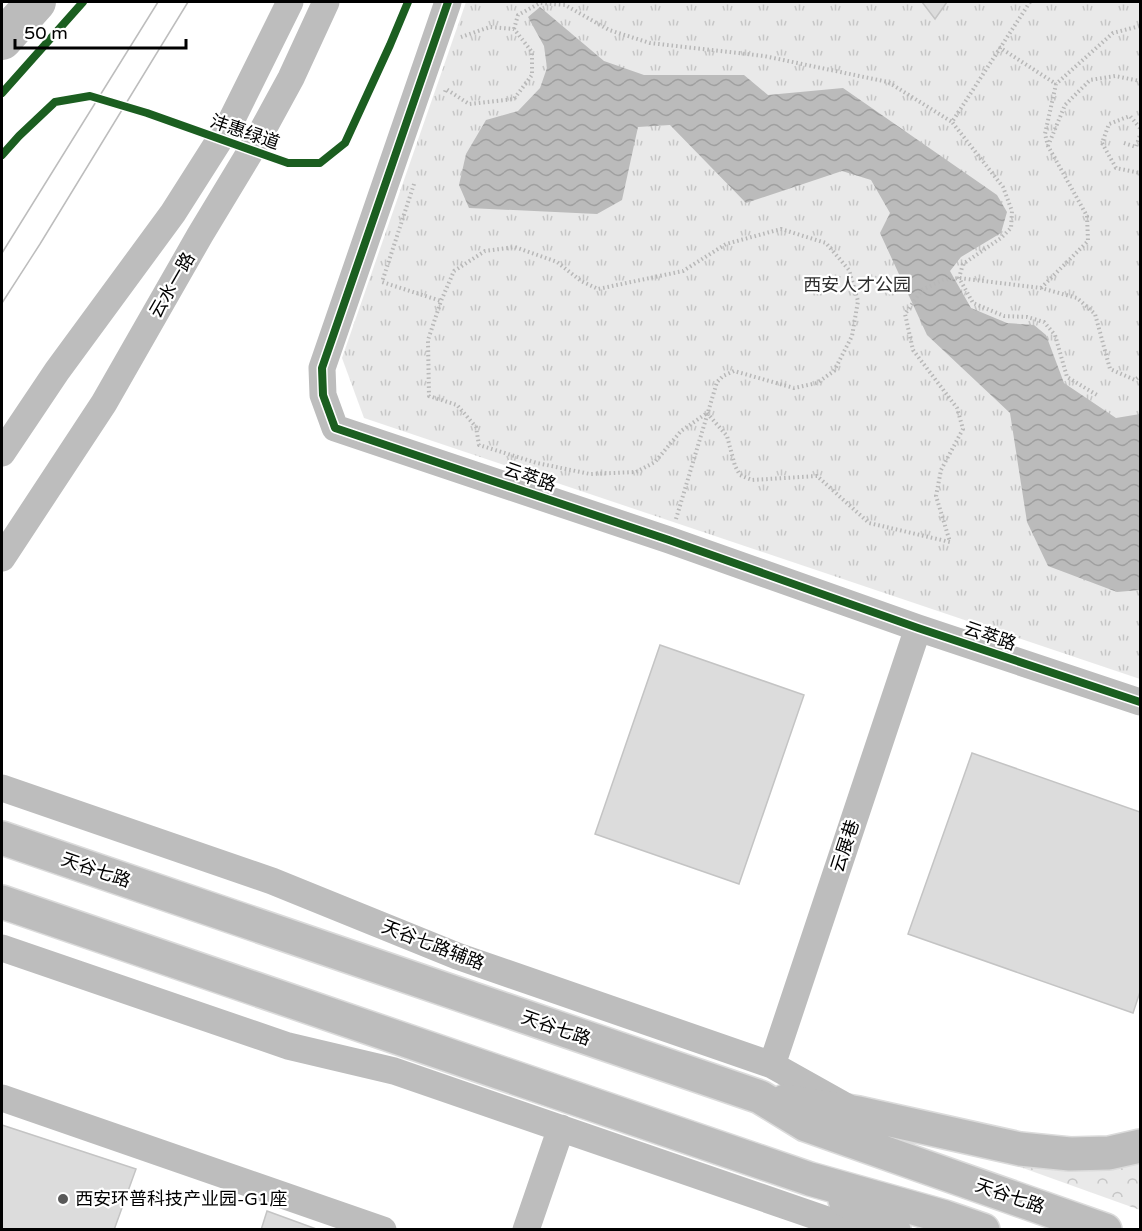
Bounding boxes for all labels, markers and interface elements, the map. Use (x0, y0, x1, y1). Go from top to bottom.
scale bar (15, 12, 186, 50)
text: 50 m (24, 22, 68, 44)
street label: 沣惠绿道 (207, 110, 283, 154)
street label: 云水一路 (144, 248, 200, 322)
park label: 西安人才公园 (803, 274, 911, 296)
street label: 云萃路 (501, 458, 559, 496)
street label: 云萃路 (961, 617, 1019, 655)
street label: 云展巷 (826, 817, 864, 875)
street label: 天谷七路 (58, 848, 134, 892)
street label: 天谷七路辅路 (379, 915, 487, 975)
street label: 天谷七路 (518, 1006, 594, 1050)
street label: 天谷七路 (972, 1174, 1048, 1218)
place label: 西安环普科技产业园-G1座 (75, 1188, 287, 1210)
marker: 西安环普科技产业园-G1座 (56, 1192, 70, 1206)

